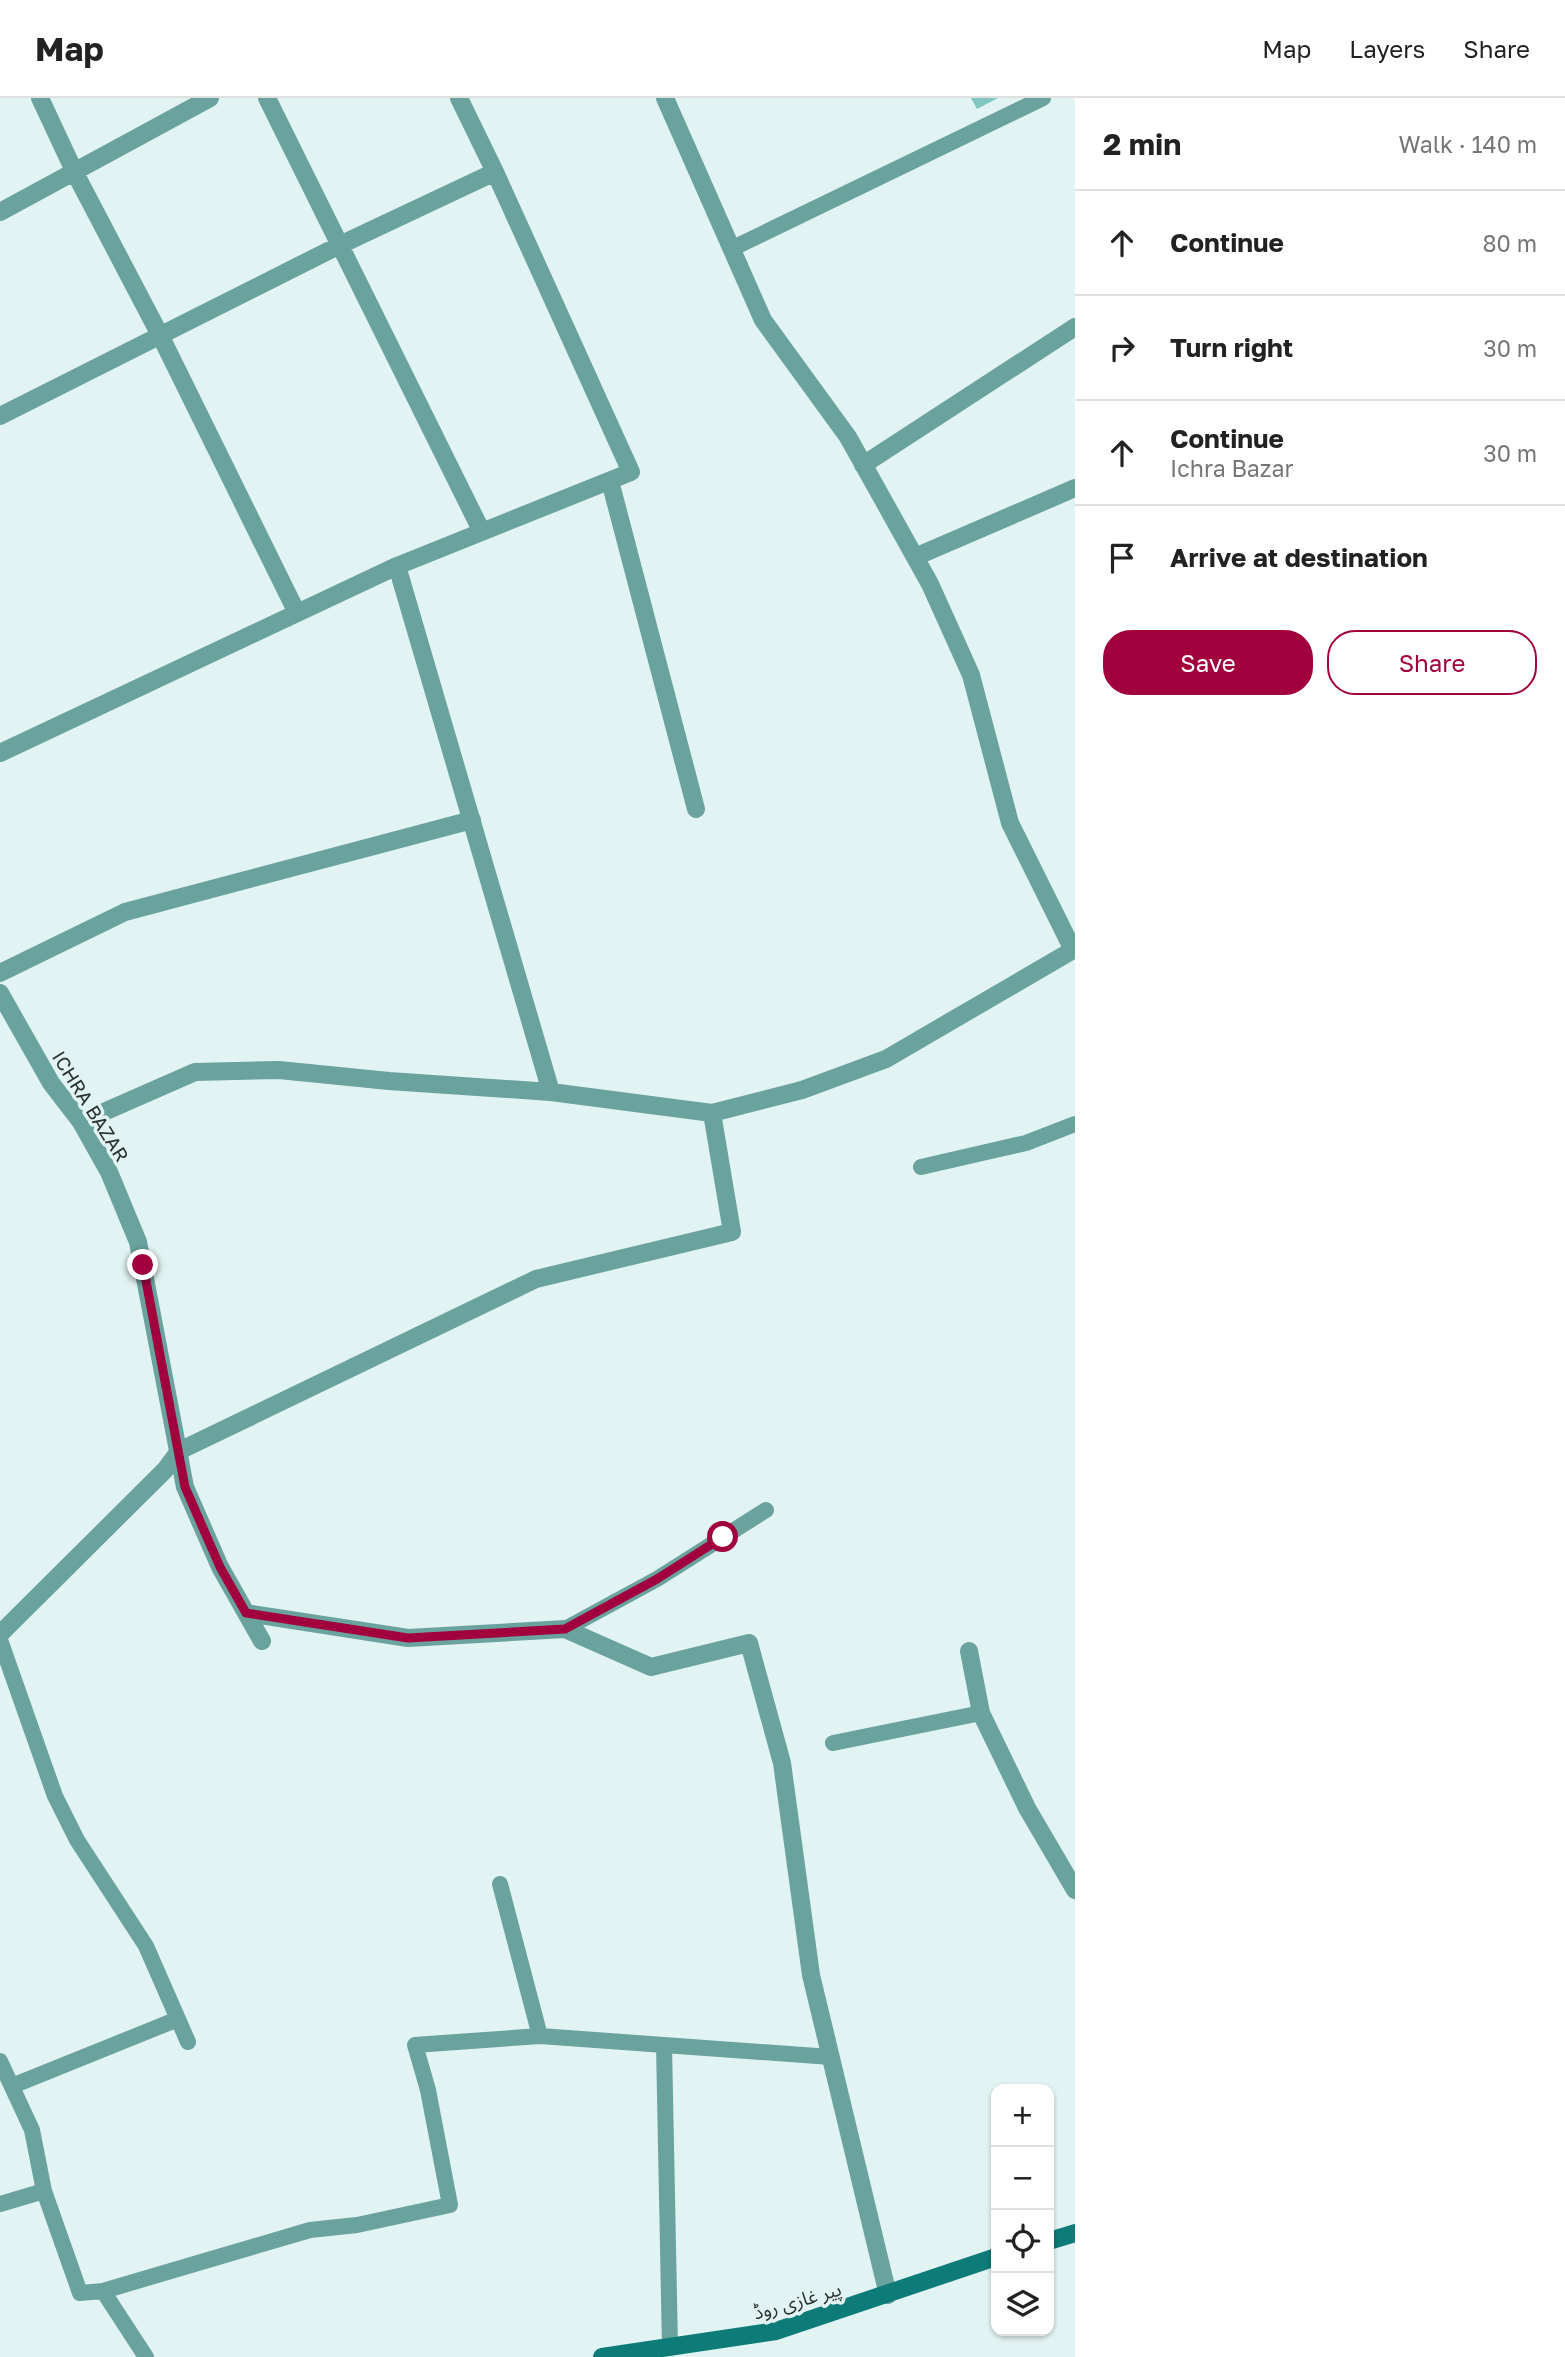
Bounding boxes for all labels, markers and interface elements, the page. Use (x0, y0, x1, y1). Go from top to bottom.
text: Map (35, 29, 104, 68)
text: Map (1262, 34, 1311, 63)
text: Layers (1349, 34, 1425, 63)
text: Share (1463, 34, 1530, 63)
text: 2 min (1103, 126, 1181, 162)
text: Walk · 140 m (1399, 130, 1537, 158)
icon: ahead (1103, 224, 1141, 262)
text: Continue (1170, 227, 1284, 258)
text: 80 m (1483, 229, 1537, 257)
icon: right (1103, 329, 1141, 367)
text: Turn right (1170, 332, 1293, 363)
text: 30 m (1483, 334, 1537, 362)
text: Continue (1170, 423, 1284, 454)
icon: ahead (1103, 434, 1141, 472)
text: 30 m (1483, 439, 1537, 467)
text: Ichra Bazar (1170, 454, 1294, 482)
icon: arrive (1103, 539, 1141, 577)
text: Arrive at destination (1170, 542, 1428, 573)
button: Save (1103, 630, 1313, 695)
button: Share (1327, 630, 1537, 695)
street label: ICHRA BAZAR (48, 1047, 134, 1165)
route end (127, 1249, 158, 1280)
route start (707, 1521, 738, 1552)
map controls (991, 2084, 1054, 2336)
button: + (991, 2084, 1054, 2147)
button: − (991, 2147, 1054, 2210)
button: locate (991, 2210, 1054, 2273)
button: layers (991, 2273, 1054, 2336)
street label: پیر غازی روڈ (750, 2276, 844, 2326)

